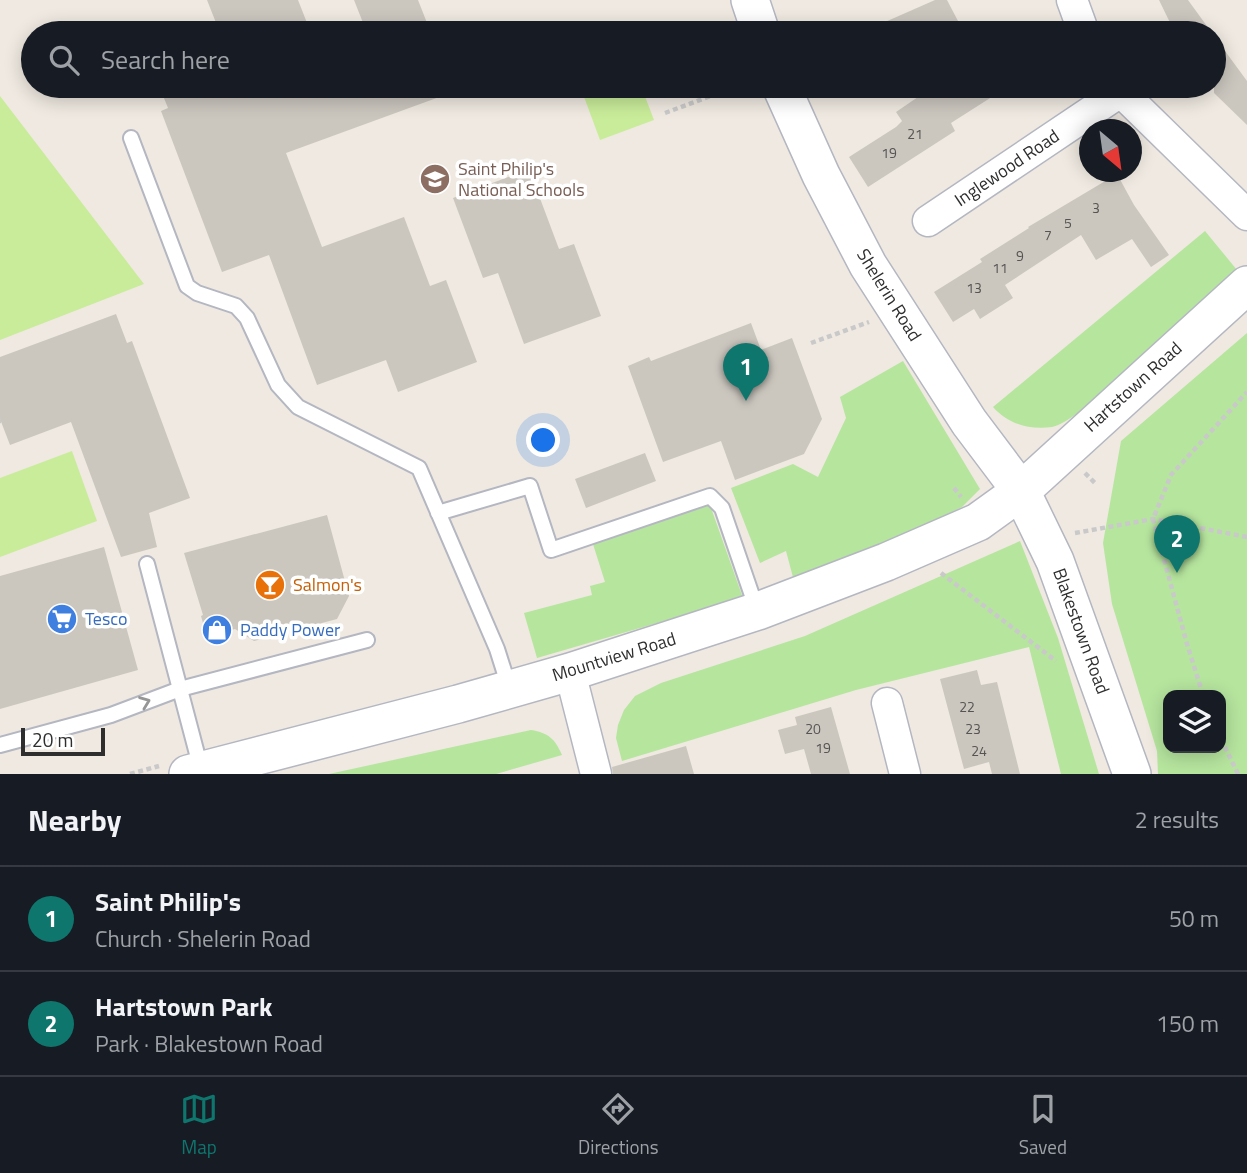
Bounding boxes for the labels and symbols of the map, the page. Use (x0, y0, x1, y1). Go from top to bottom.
north arrow (1079, 119, 1142, 182)
street label: Inglewood Road (949, 122, 1065, 213)
house number: 21 (907, 123, 923, 144)
house number: 19 (881, 142, 897, 163)
place label: Saint Philip's National Schools (458, 155, 585, 203)
school or university icon: Saint Philip's National Schools (418, 162, 452, 196)
house number: 3 (1092, 197, 1100, 218)
house number: 5 (1064, 212, 1072, 233)
house number: 7 (1044, 224, 1052, 245)
street label: Shelerin Road (850, 243, 929, 346)
house number: 9 (1016, 245, 1024, 266)
house number: 11 (992, 257, 1008, 278)
house number: 13 (966, 277, 982, 298)
street label: Hartstown Road (1078, 335, 1188, 438)
pin: 1 (723, 343, 769, 401)
your location (526, 423, 560, 457)
pin: 2 (1154, 515, 1200, 573)
street label: Blakestown Road (1046, 564, 1117, 698)
bar icon: Salmon's (253, 568, 287, 602)
place label: Salmon's (293, 571, 362, 598)
supermarket icon: Tesco (45, 602, 79, 636)
place label: Tesco (85, 605, 128, 632)
shop icon: Paddy Power (200, 613, 234, 647)
place label: Paddy Power (240, 616, 340, 643)
street label: Mountview Road (549, 625, 679, 688)
house number: 22 (959, 696, 975, 717)
one-way arrow (139, 697, 151, 711)
house number: 20 (805, 718, 821, 739)
house number: 23 (965, 718, 981, 739)
scale bar (21, 725, 105, 757)
house number: 19 (815, 737, 831, 758)
house number: 24 (971, 740, 987, 761)

